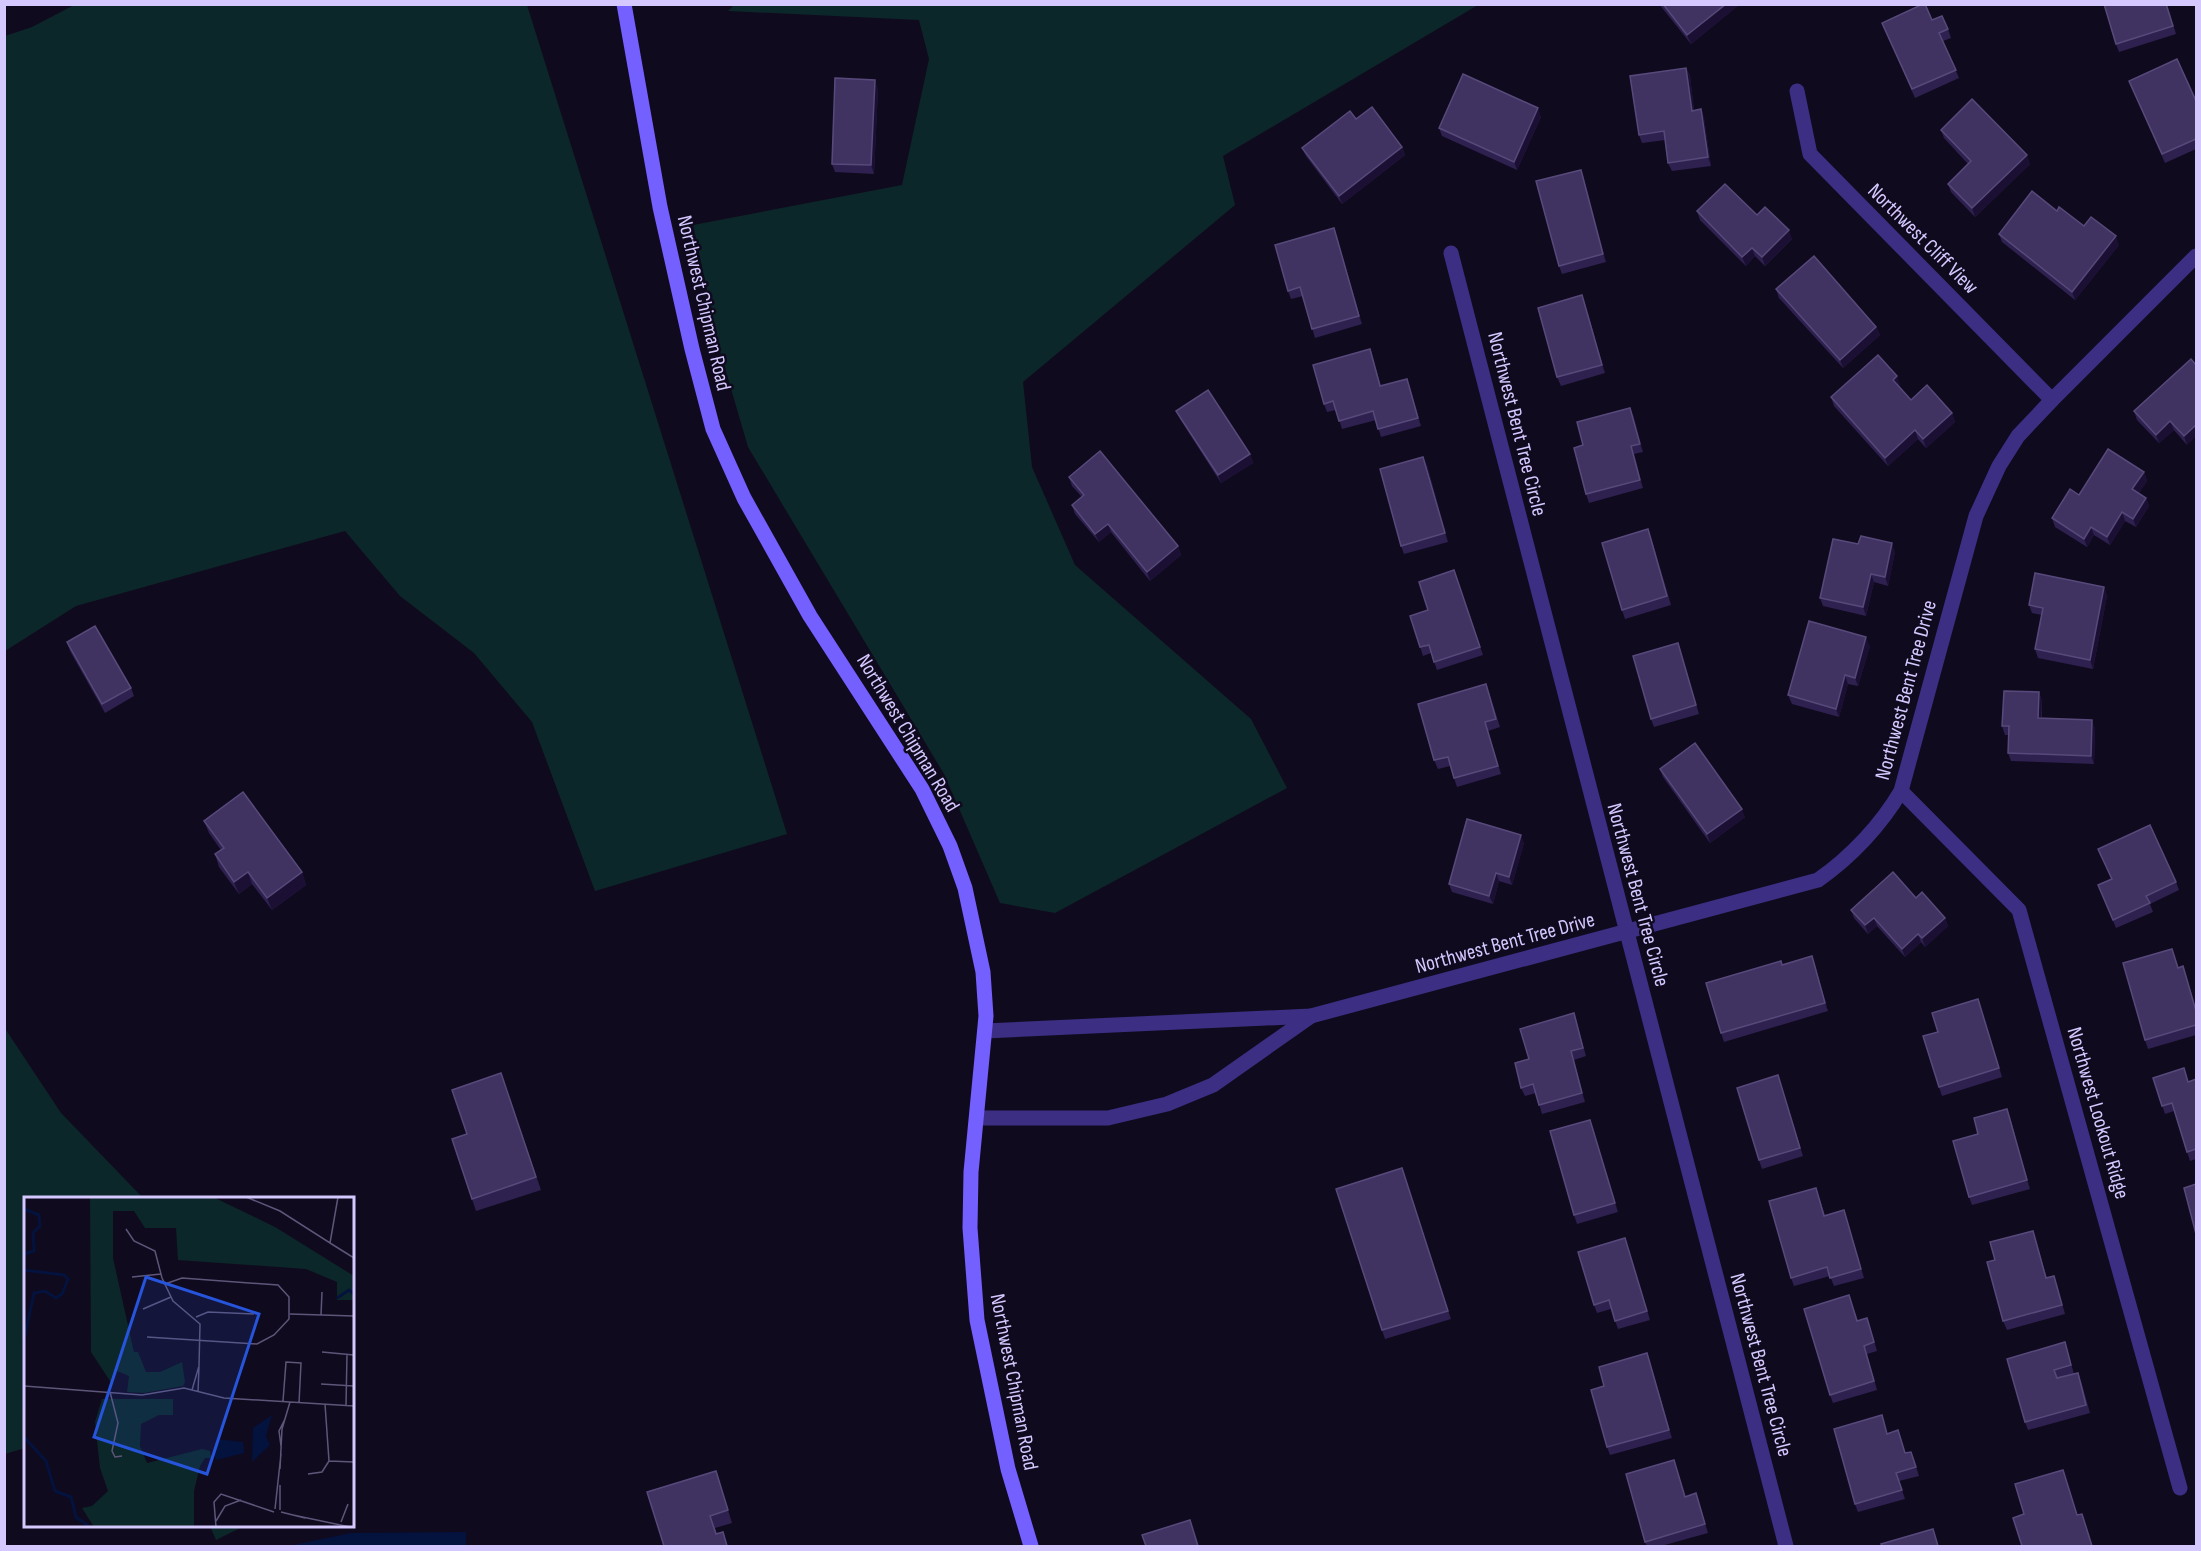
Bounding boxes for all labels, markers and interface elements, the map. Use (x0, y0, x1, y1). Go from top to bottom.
street label: Northwest Cliff View (1863, 179, 1984, 300)
street label: Northwest Chipman Road (672, 213, 736, 393)
street label: Northwest Bent Tree Circle (1482, 329, 1552, 519)
street label: Northwest Bent Tree Drive (1870, 598, 1942, 782)
street label: Northwest Chipman Road (851, 650, 965, 816)
street label: Northwest Bent Tree Circle (1602, 801, 1674, 989)
street label: Northwest Bent Tree Drive (1413, 907, 1597, 979)
street label: Northwest Lookout Ridge (2062, 1024, 2134, 1202)
inset map (24, 1197, 354, 1527)
street label: Northwest Bent Tree Circle (1725, 1271, 1797, 1459)
street label: Northwest Chipman Road (985, 1292, 1043, 1472)

